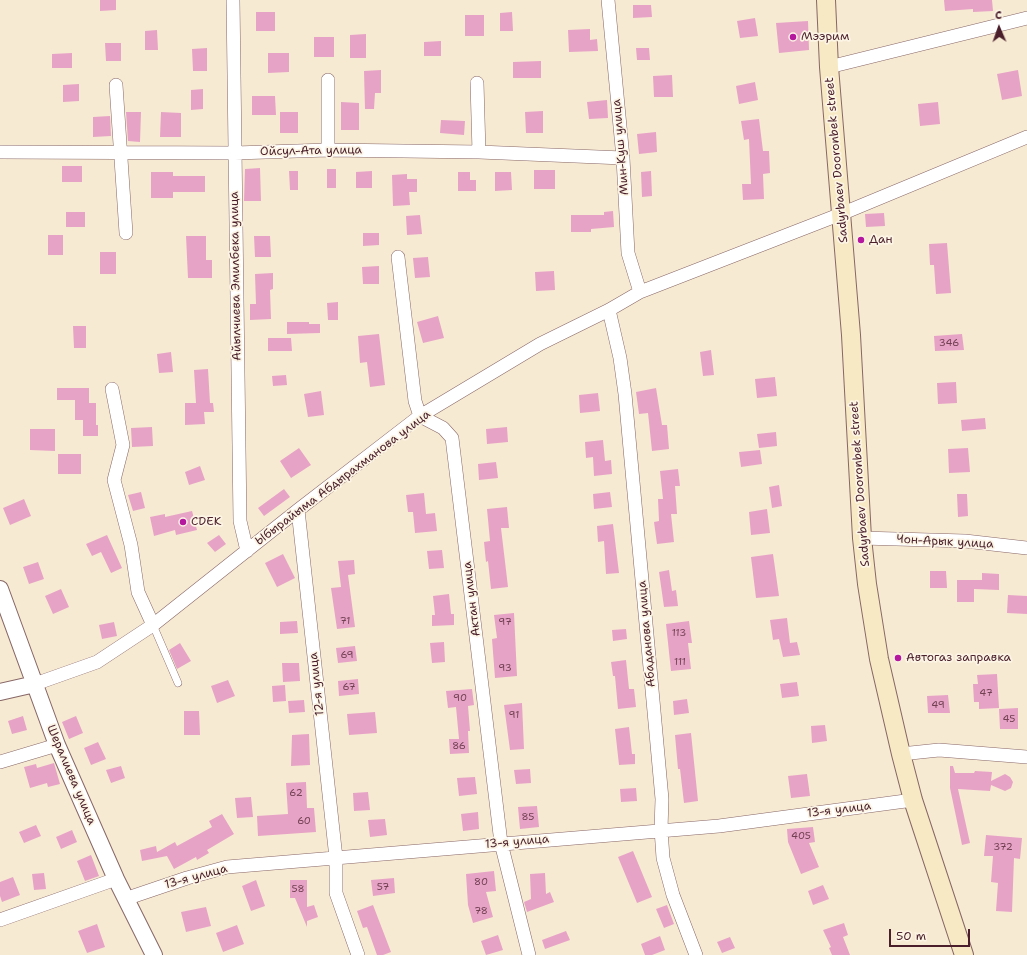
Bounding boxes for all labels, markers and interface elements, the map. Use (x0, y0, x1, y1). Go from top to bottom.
north arrow (979, 8, 1019, 48)
text: С (995, 8, 1002, 23)
place label: Мээрим (801, 30, 849, 44)
marker: Мээрим (788, 32, 798, 42)
street label: Sadyrbaev Dooronbek street (823, 77, 851, 243)
street label: Мин-Куш улица (610, 98, 632, 196)
street label: Ойсул-Ата улица (260, 143, 362, 159)
street label: Айылчиева Эмилбека улица (227, 191, 245, 361)
place label: Дан (869, 233, 892, 247)
marker: Дан (856, 235, 866, 245)
house number: 346 (939, 337, 959, 349)
street label: Sadyrbaev Dooronbek street (847, 401, 873, 567)
street label: Ыбырайыма Абдырахманова улица (253, 407, 433, 549)
place label: CDEK (191, 515, 221, 529)
marker: CDEK (178, 517, 188, 527)
street label: Чон-Арык улица (896, 532, 994, 552)
street label: Актан улица (460, 561, 484, 637)
street label: Абаданова улица (635, 580, 659, 688)
house number: 71 (340, 615, 350, 627)
house number: 97 (498, 616, 512, 628)
house number: 113 (672, 627, 686, 639)
house number: 69 (340, 649, 354, 661)
place label: Автогаз заправка (906, 651, 1011, 665)
street label: 12-я улица (307, 652, 327, 716)
marker: Автогаз заправка (893, 653, 903, 663)
house number: 111 (674, 656, 686, 668)
house number: 93 (498, 662, 512, 674)
house number: 67 (343, 681, 355, 693)
house number: 47 (979, 687, 993, 699)
house number: 90 (453, 692, 467, 704)
house number: 49 (931, 699, 945, 711)
house number: 91 (509, 709, 519, 721)
house number: 45 (1003, 713, 1015, 725)
street label: Шералиева улица (43, 723, 99, 827)
house number: 86 (452, 740, 466, 752)
house number: 62 (289, 787, 303, 799)
street label: 13-я улица (806, 799, 872, 821)
house number: 85 (522, 811, 534, 823)
house number: 60 (297, 815, 311, 827)
house number: 405 (791, 830, 811, 842)
street label: 13-я улица (484, 832, 550, 852)
house number: 372 (993, 841, 1013, 853)
street label: 13-я улица (163, 862, 229, 892)
house number: 80 (474, 876, 488, 888)
house number: 57 (377, 881, 389, 893)
house number: 58 (292, 883, 304, 895)
house number: 78 (474, 905, 488, 917)
scale bar (891, 921, 972, 947)
text: 50 m (896, 928, 926, 944)

